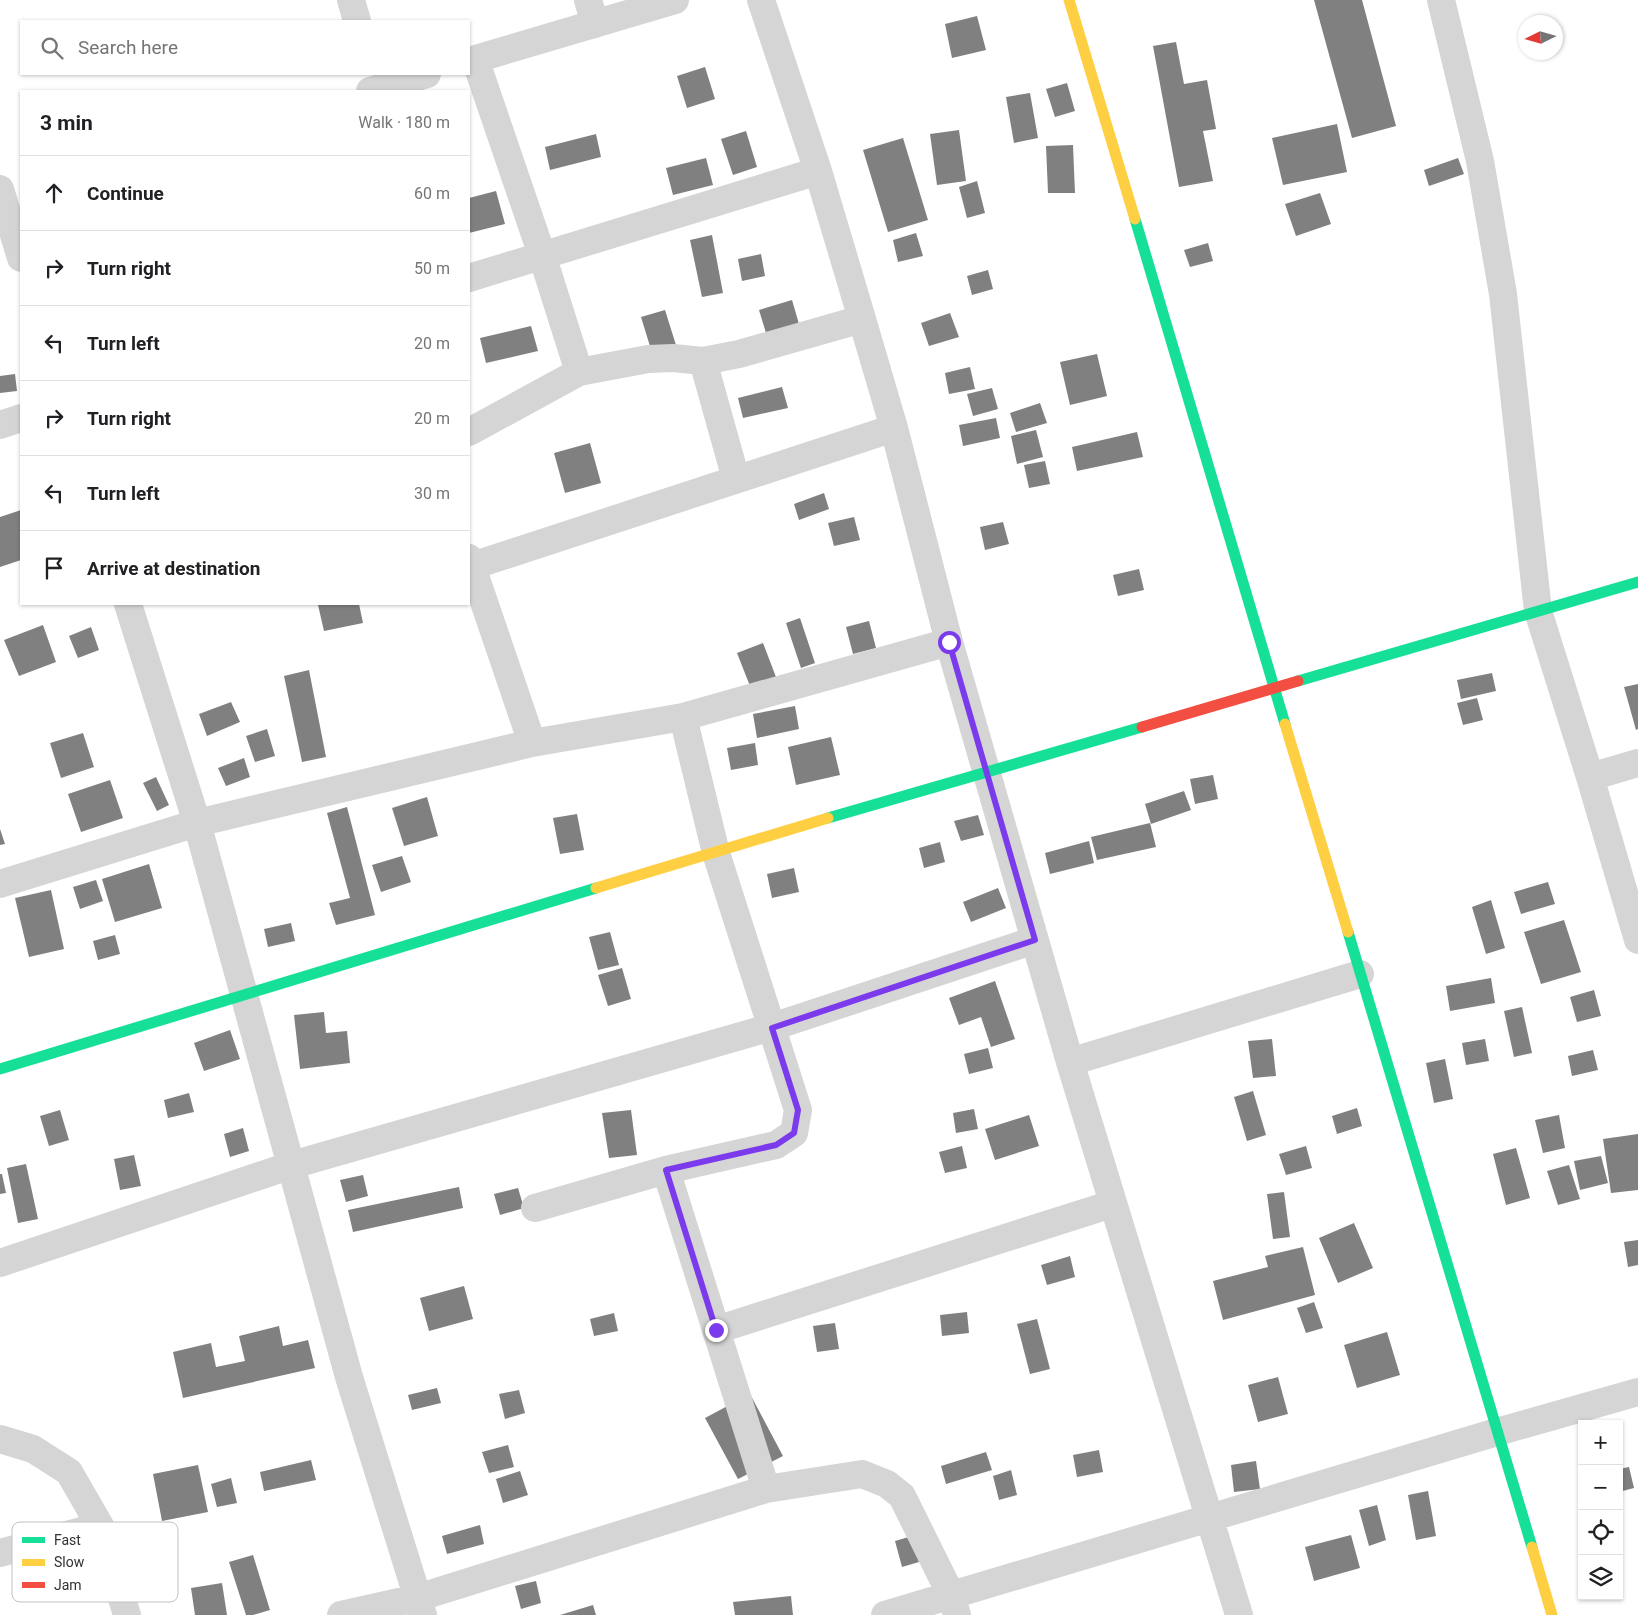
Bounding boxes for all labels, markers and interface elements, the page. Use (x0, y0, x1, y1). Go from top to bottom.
north arrow (1518, 15, 1563, 60)
search box (20, 20, 470, 75)
icon: search (38, 34, 66, 62)
text: Search here (78, 36, 178, 59)
text: 3 min (40, 111, 93, 135)
text: Walk · 180 m (358, 113, 450, 132)
icon: ahead (40, 179, 68, 207)
text: Continue (87, 182, 164, 205)
text: 60 m (414, 184, 450, 203)
icon: right (40, 254, 68, 282)
text: Turn right (87, 257, 171, 280)
text: 50 m (414, 259, 450, 278)
icon: left (40, 329, 68, 357)
text: Turn left (87, 332, 160, 355)
text: 20 m (414, 334, 450, 353)
icon: right (40, 404, 68, 432)
text: Turn right (87, 407, 171, 430)
text: 20 m (414, 409, 450, 428)
icon: left (40, 479, 68, 507)
text: Turn left (87, 482, 160, 505)
text: 30 m (414, 484, 450, 503)
icon: arrive (40, 554, 68, 582)
text: Arrive at destination (87, 557, 260, 580)
route start (938, 631, 961, 654)
route end (705, 1319, 728, 1342)
map controls (1578, 1420, 1623, 1600)
button: + (1578, 1420, 1623, 1465)
button: − (1578, 1465, 1623, 1510)
button: locate (1578, 1510, 1623, 1555)
legend (12, 1522, 178, 1602)
text: Fast (54, 1532, 81, 1548)
text: Slow (54, 1554, 85, 1570)
button: layers (1578, 1555, 1623, 1600)
text: Jam (54, 1577, 82, 1593)

